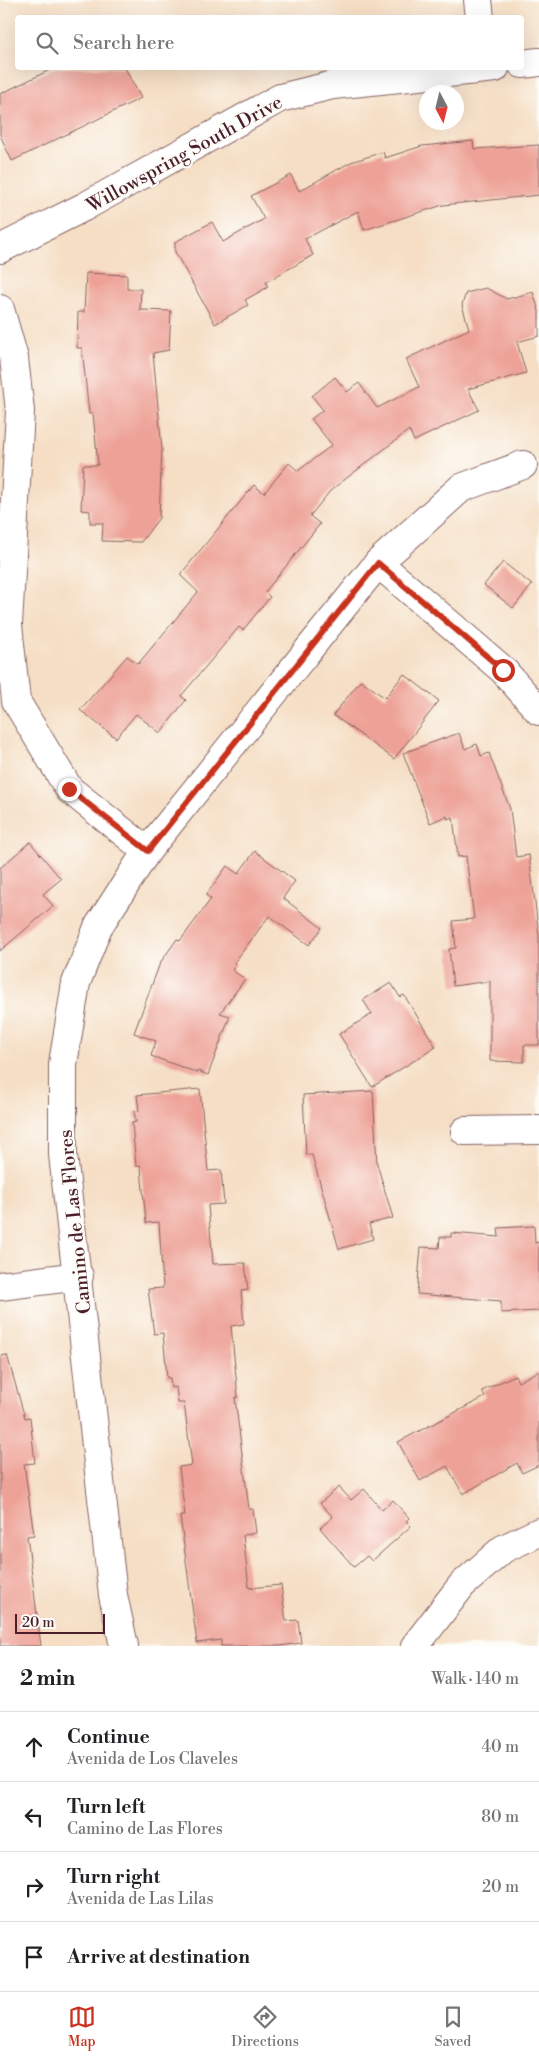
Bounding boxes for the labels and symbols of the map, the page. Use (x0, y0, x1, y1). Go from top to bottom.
north arrow (419, 85, 464, 130)
street label: Willowspring South Drive (82, 90, 287, 218)
route start (492, 659, 515, 682)
route end (58, 778, 81, 801)
street label: Camino de Las Flores (53, 1129, 97, 1315)
scale bar (15, 1611, 105, 1634)

